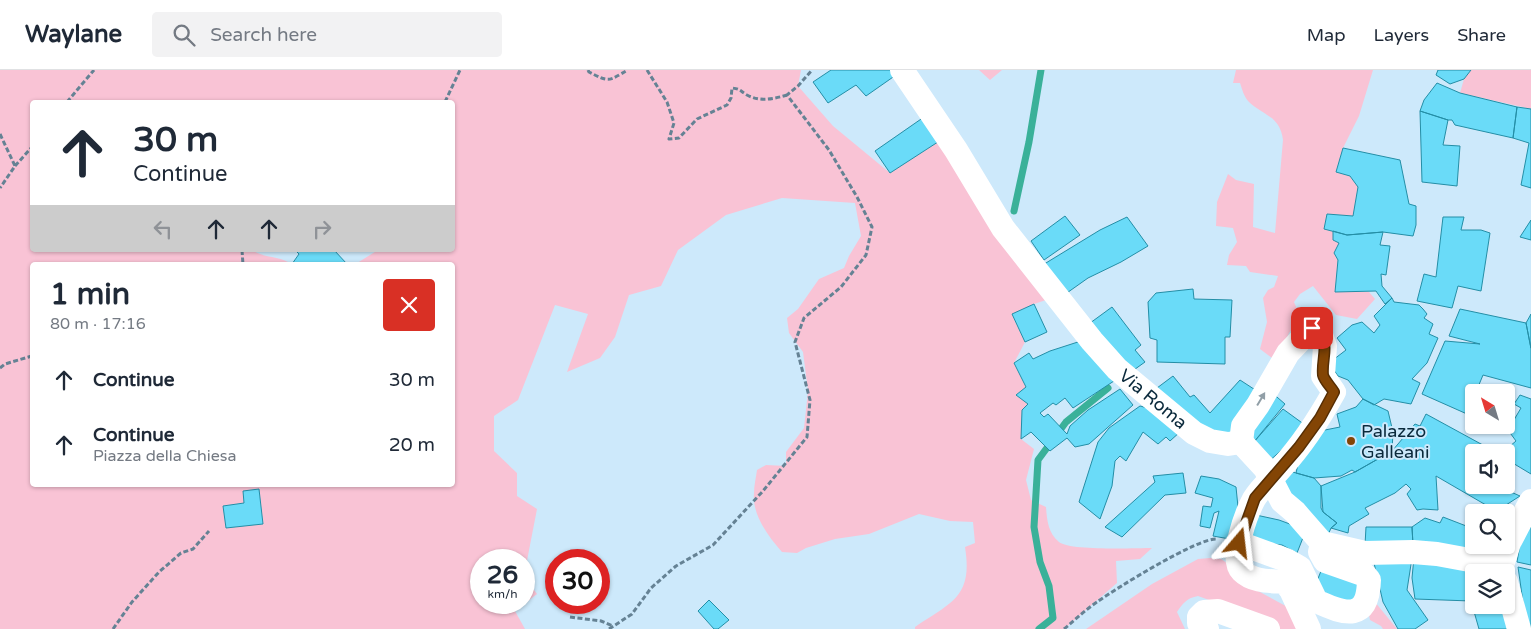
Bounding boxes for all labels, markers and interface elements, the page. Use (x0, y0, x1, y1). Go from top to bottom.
search box (152, 12, 502, 57)
text: Waylane (25, 20, 122, 49)
icon: search (170, 21, 198, 49)
text: Search here (210, 24, 317, 46)
text: Map (1307, 24, 1346, 46)
text: Layers (1374, 24, 1429, 46)
text: Share (1457, 24, 1506, 46)
text: 30 m (133, 119, 218, 161)
icon: ahead (50, 120, 115, 185)
text: Continue (133, 161, 228, 187)
icon: left (149, 215, 177, 243)
icon: ahead (202, 215, 230, 243)
icon: ahead (255, 215, 283, 243)
icon: right (308, 215, 336, 243)
text: 1 min (50, 276, 130, 313)
button: close (383, 279, 435, 331)
pin (1291, 307, 1333, 349)
text: 80 m · 17:16 (50, 314, 146, 334)
icon: arrive (1298, 314, 1326, 342)
street label: Via Roma (1115, 364, 1192, 434)
icon: ahead (50, 366, 78, 394)
text: Continue (93, 369, 175, 391)
text: 30 m (389, 369, 435, 391)
north arrow (1465, 384, 1515, 434)
map controls (1465, 384, 1515, 614)
one-way arrow (1257, 392, 1266, 405)
place label: Palazzo Galleani (1361, 420, 1429, 463)
text: Continue (93, 424, 175, 446)
icon: ahead (50, 431, 78, 459)
text: 20 m (389, 434, 435, 456)
marker: Palazzo Galleani (1345, 435, 1357, 447)
button: sound (1465, 444, 1515, 494)
text: Piazza della Chiesa (93, 446, 237, 466)
button: search (1465, 504, 1515, 554)
position arrow (1212, 516, 1264, 568)
speed limit sign: 30 (545, 549, 610, 614)
text: 26 (487, 560, 518, 590)
button: layers (1465, 564, 1515, 614)
text: km/h (487, 587, 518, 601)

